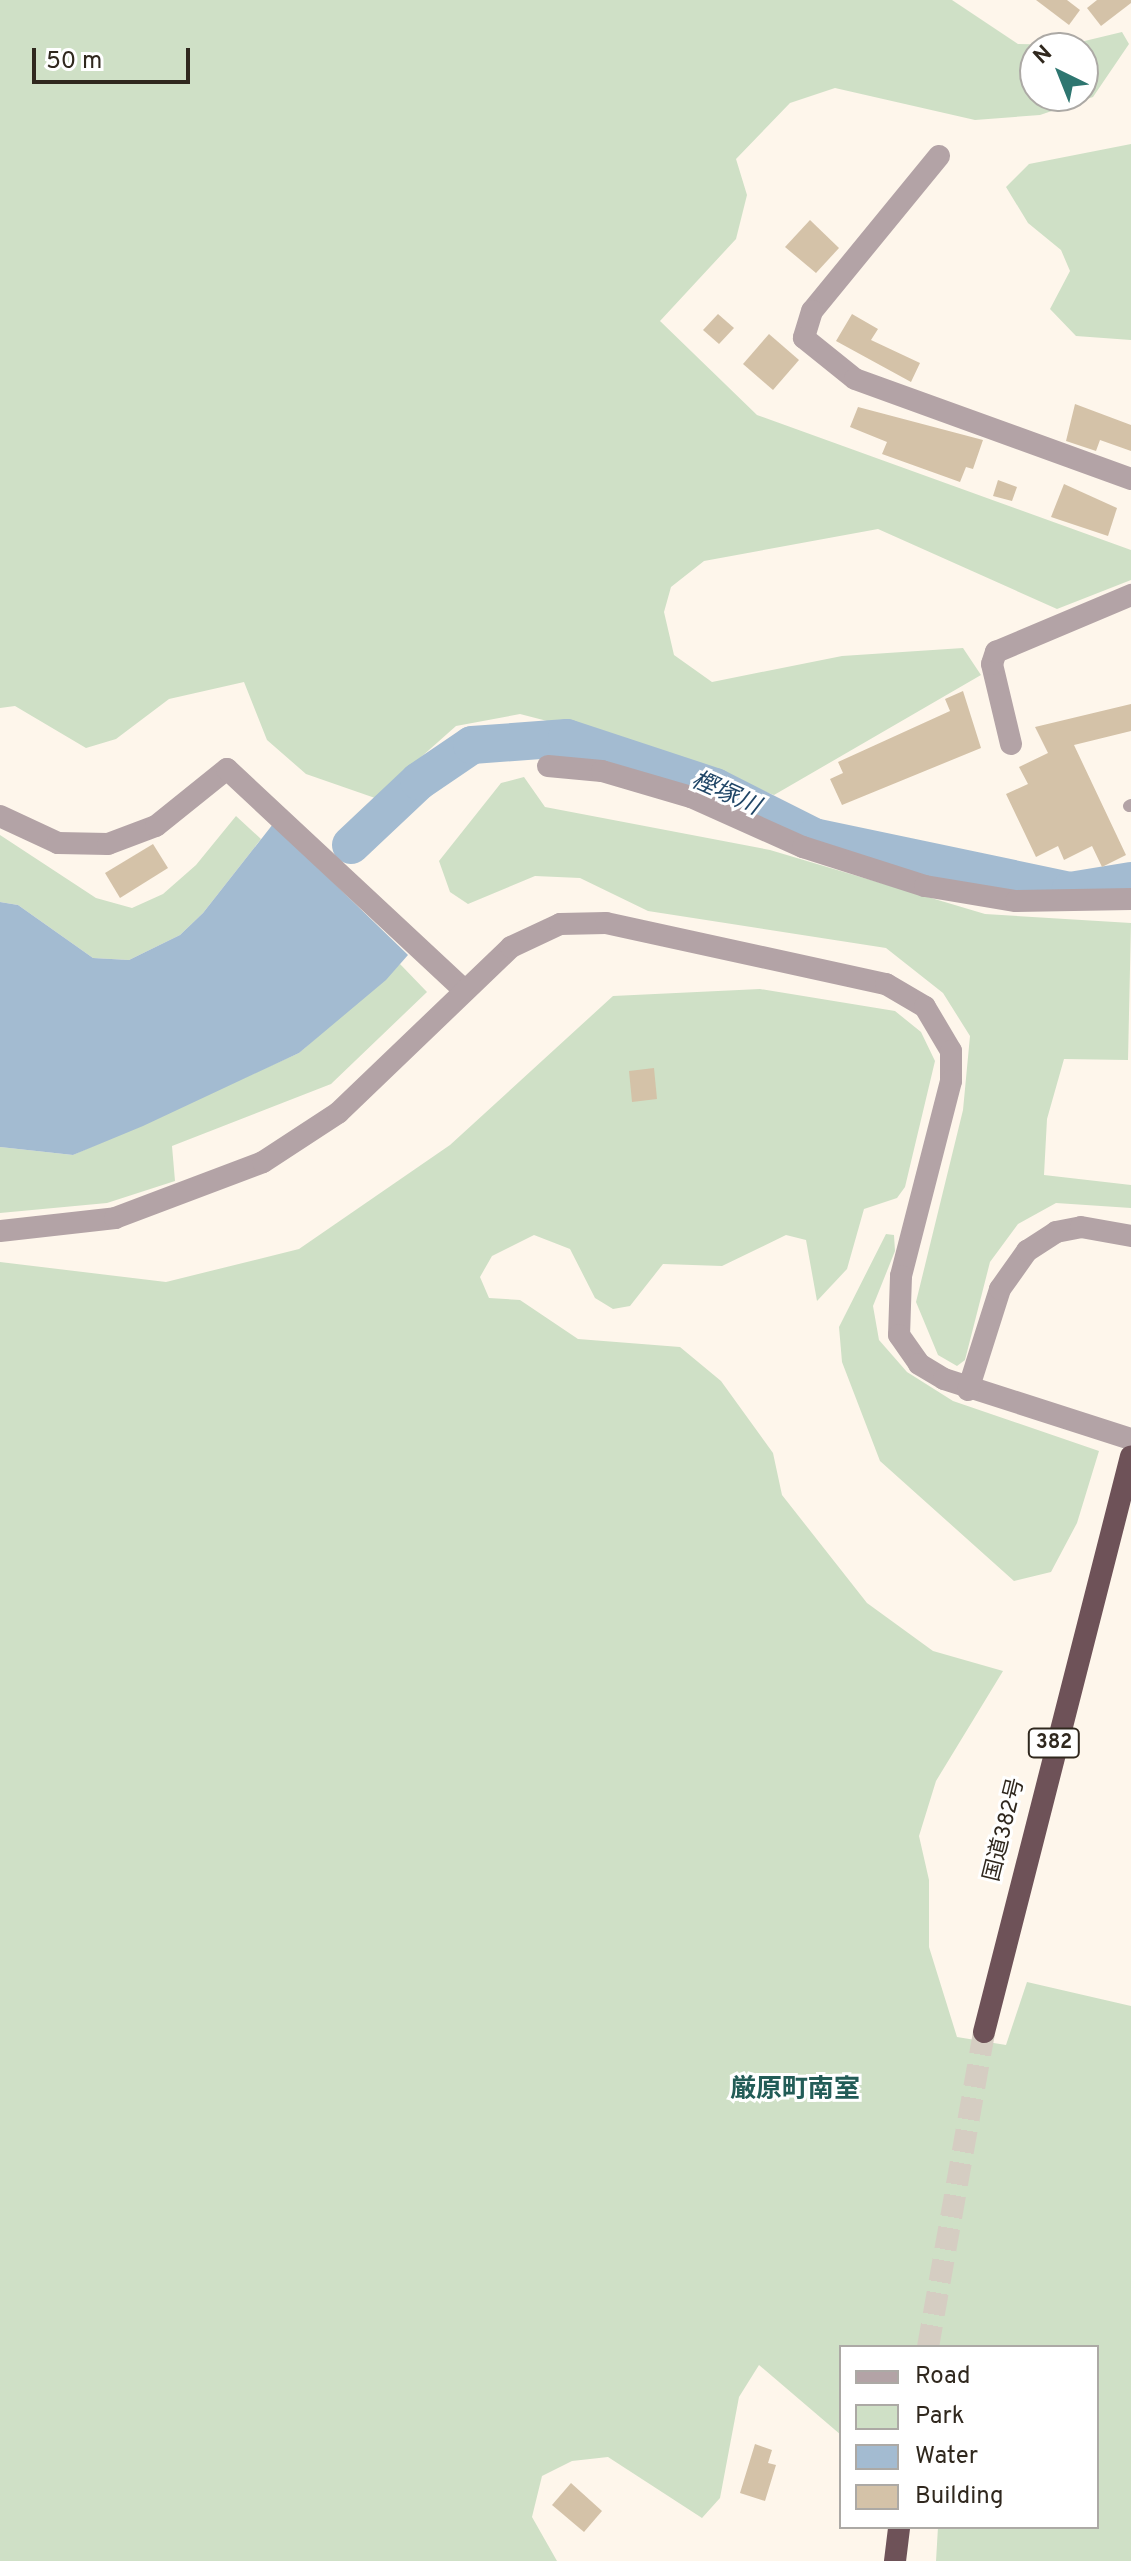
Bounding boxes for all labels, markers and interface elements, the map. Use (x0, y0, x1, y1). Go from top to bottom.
scale bar (36, 32, 194, 82)
north arrow (1019, 32, 1099, 112)
text: N (1029, 40, 1059, 71)
text: 50 m (46, 47, 102, 77)
water label: 樫塚川 (686, 767, 764, 823)
road number: 382 (1026, 1727, 1082, 1759)
street label: 国道382号 (979, 1776, 1031, 1884)
district label: 厳原町南室 (730, 2075, 860, 2107)
legend (839, 2345, 1099, 2529)
text: Road (915, 2362, 971, 2392)
text: Park (915, 2402, 965, 2432)
text: Water (915, 2442, 978, 2472)
text: Building (915, 2482, 1004, 2512)

